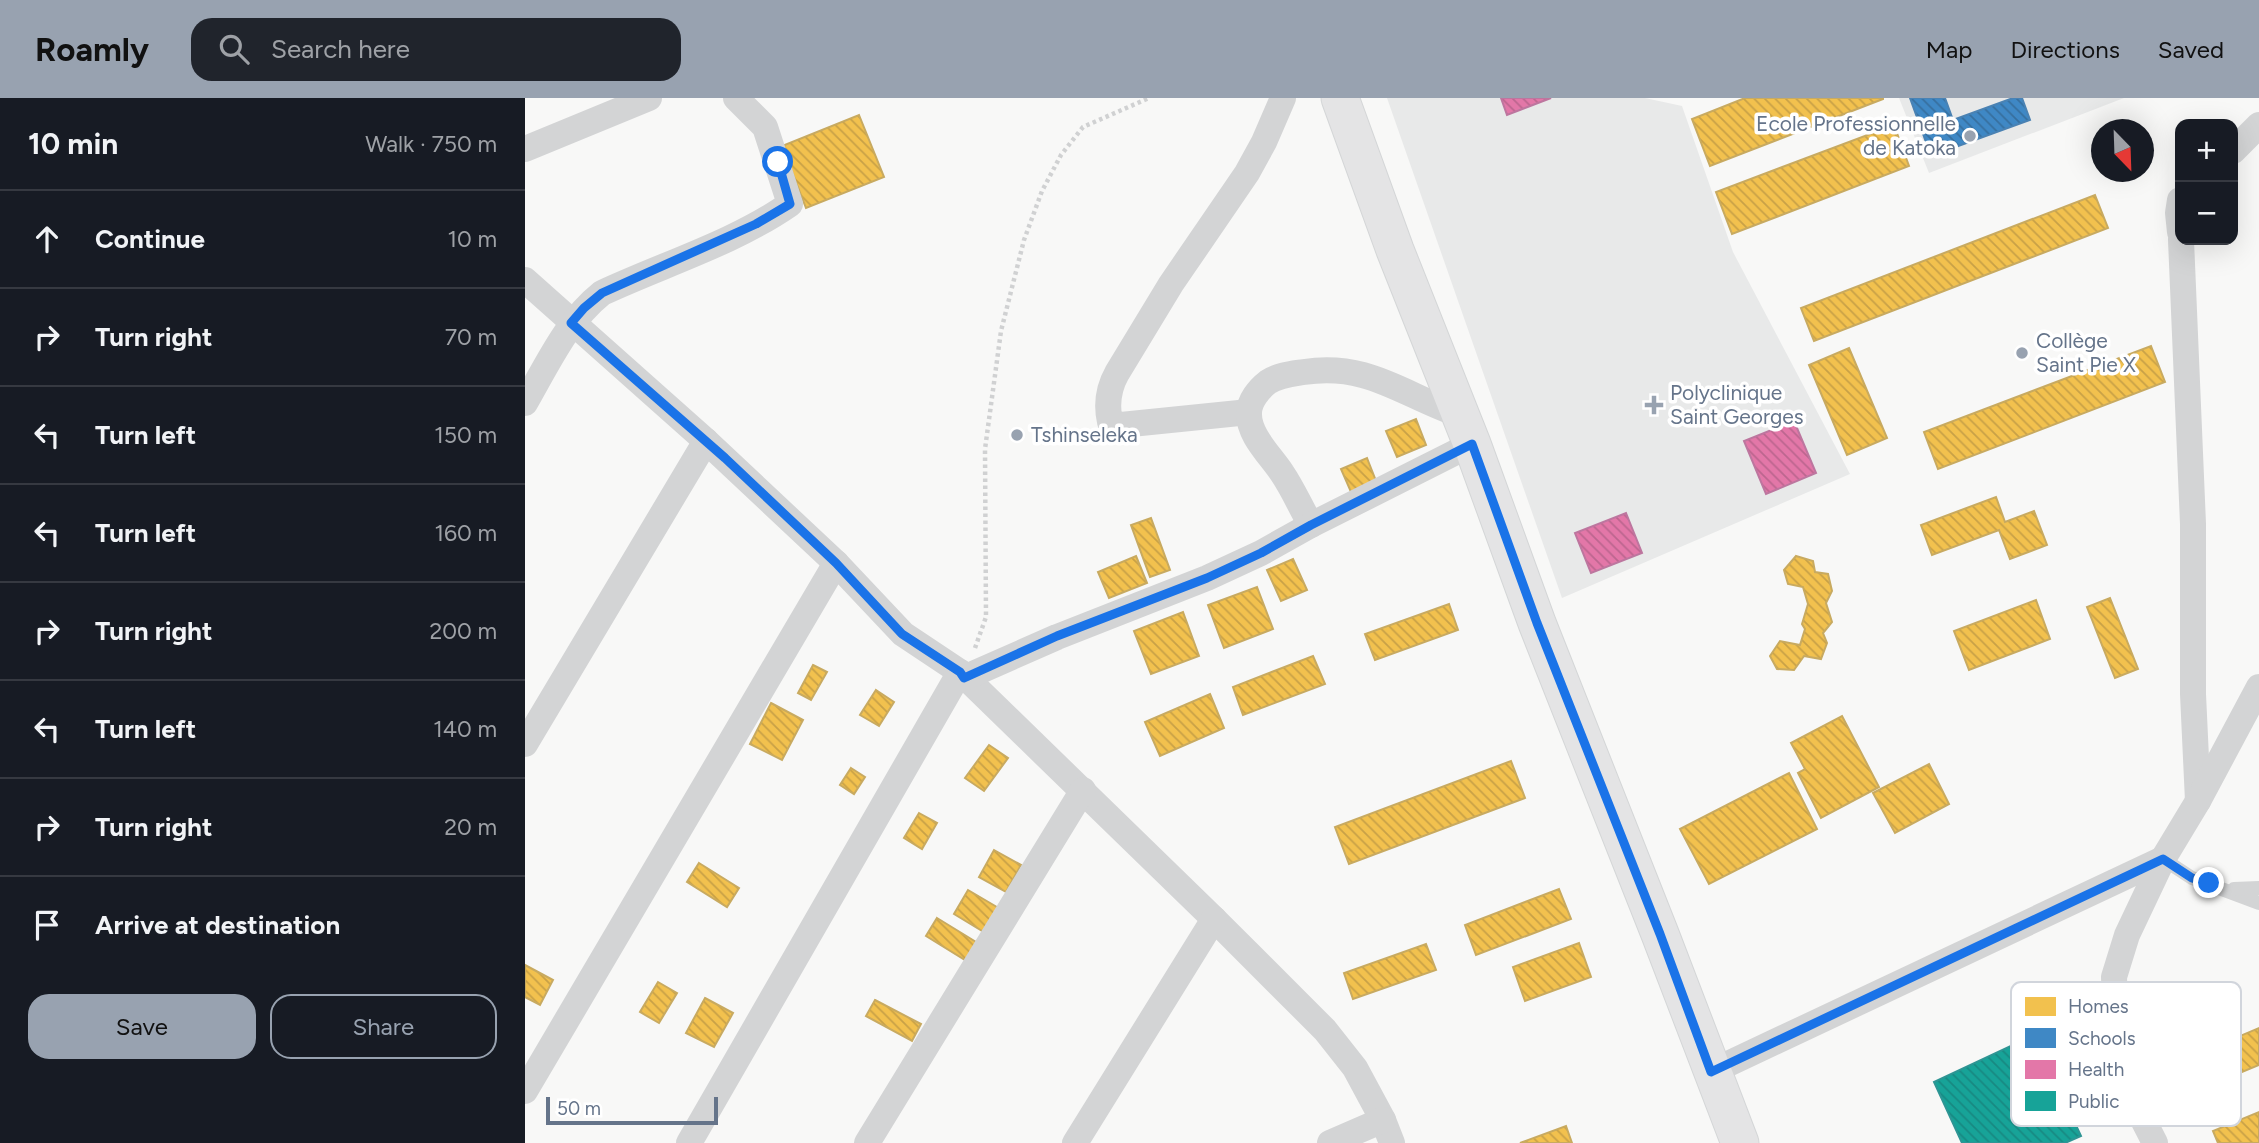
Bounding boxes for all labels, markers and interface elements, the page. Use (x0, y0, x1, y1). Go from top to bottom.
search box (191, 18, 681, 81)
text: Roamly (35, 30, 149, 69)
icon: search (215, 30, 253, 68)
text: Search here (271, 33, 410, 65)
text: Map (1926, 35, 1972, 64)
text: Directions (2010, 35, 2120, 64)
text: Saved (2158, 35, 2224, 64)
place label: Ecole Professionnelle de Katoka (1756, 111, 1956, 160)
north arrow (2091, 119, 2154, 182)
map controls (2175, 119, 2238, 245)
button: + (2175, 119, 2238, 182)
text: 10 min (28, 125, 118, 162)
marker: Ecole Professionnelle de Katoka (1962, 128, 1978, 144)
text: Walk · 750 m (365, 130, 497, 158)
route start (762, 146, 793, 177)
button: − (2175, 182, 2238, 245)
icon: ahead (28, 220, 66, 258)
text: Continue (95, 223, 205, 255)
text: 10 m (448, 225, 497, 253)
icon: right (28, 318, 66, 356)
text: Turn right (95, 321, 212, 353)
text: 70 m (445, 323, 497, 351)
place label: Collège Saint Pie X (2036, 328, 2136, 377)
marker: Collège Saint Pie X (2014, 345, 2030, 361)
place label: Polyclinique Saint Georges (1670, 380, 1804, 429)
marker: Polyclinique Saint Georges (1644, 395, 1664, 415)
icon: left (28, 416, 66, 454)
text: Turn left (95, 419, 196, 451)
text: 150 m (434, 421, 497, 449)
place label: Tshinseleka (1031, 422, 1138, 447)
marker: Tshinseleka (1009, 427, 1025, 443)
icon: left (28, 514, 66, 552)
text: Turn left (95, 517, 196, 549)
text: 160 m (434, 519, 497, 547)
icon: right (28, 612, 66, 650)
text: Turn right (95, 615, 212, 647)
text: 200 m (429, 617, 497, 645)
icon: left (28, 710, 66, 748)
text: Turn left (95, 713, 196, 745)
text: 140 m (433, 715, 497, 743)
icon: right (28, 808, 66, 846)
text: Turn right (95, 811, 212, 843)
text: 20 m (444, 813, 497, 841)
route end (2193, 867, 2224, 898)
icon: arrive (28, 906, 66, 944)
text: Arrive at destination (95, 909, 340, 941)
legend (2011, 982, 2241, 1126)
button: Save (28, 994, 256, 1059)
button: Share (270, 994, 497, 1059)
text: Homes (2068, 995, 2129, 1018)
text: Schools (2068, 1027, 2136, 1050)
text: Health (2068, 1058, 2124, 1081)
text: Public (2068, 1090, 2120, 1113)
scale bar (546, 1094, 717, 1126)
text: 50 m (557, 1097, 601, 1120)

